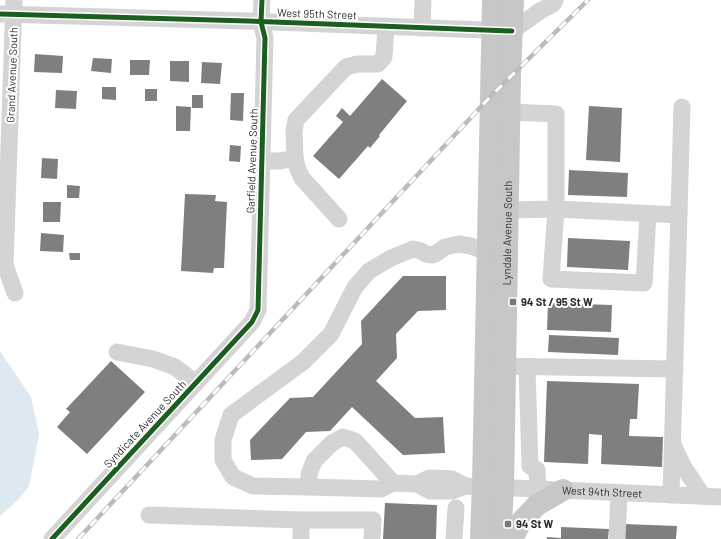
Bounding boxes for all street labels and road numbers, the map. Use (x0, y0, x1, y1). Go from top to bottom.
street label: West 95th Street (277, 6, 357, 21)
street label: Grand Avenue South (3, 27, 20, 123)
street label: Garfield Avenue South (243, 108, 260, 214)
street label: Lyndale Avenue South (499, 181, 514, 286)
street label: Syndicate Avenue South (101, 377, 189, 470)
street label: West 94th Street (562, 483, 643, 500)

